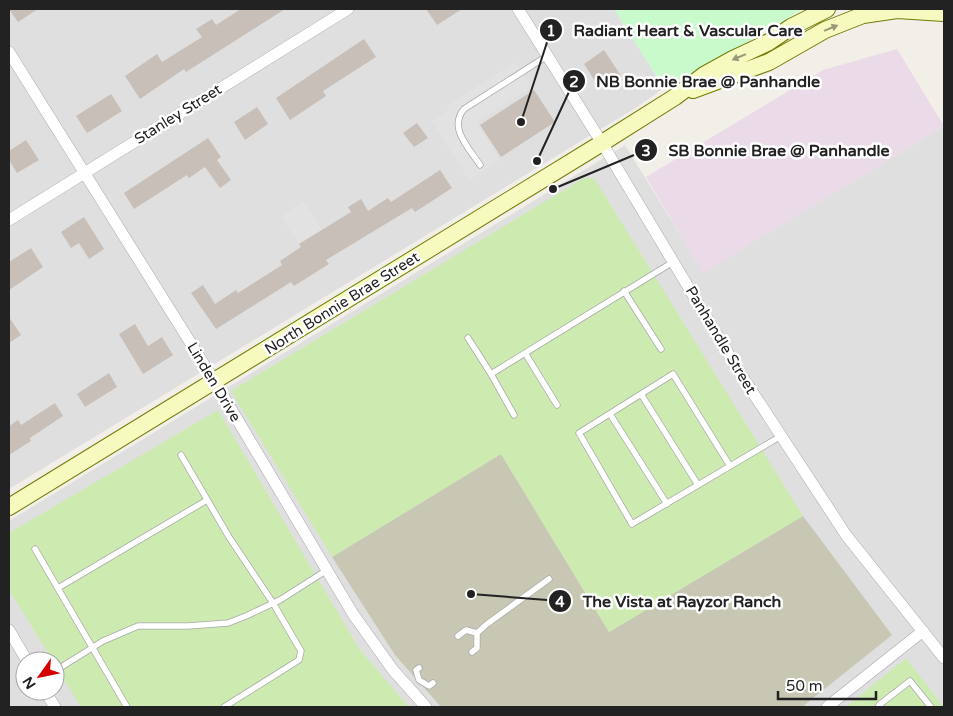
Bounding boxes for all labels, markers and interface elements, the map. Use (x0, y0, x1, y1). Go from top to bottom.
callout: Radiant Heart & Vascular Care (538, 15, 812, 46)
text: Radiant Heart & Vascular Care (574, 21, 802, 41)
text: 1 (546, 22, 556, 40)
one-way arrow (823, 24, 838, 31)
one-way arrow (731, 53, 746, 61)
callout: NB Bonnie Brae @ Panhandle (561, 66, 830, 97)
text: NB Bonnie Brae @ Panhandle (596, 72, 820, 92)
text: 2 (569, 73, 579, 91)
street label: Stanley Street (131, 80, 225, 148)
callout: SB Bonnie Brae @ Panhandle (633, 135, 899, 166)
text: SB Bonnie Brae @ Panhandle (668, 141, 890, 161)
text: 3 (641, 142, 651, 160)
street label: North Bonnie Brae Street (261, 248, 423, 358)
street label: Panhandle Street (682, 283, 760, 397)
street label: Linden Drive (183, 339, 245, 425)
callout: The Vista at Rayzor Ranch (548, 586, 792, 617)
text: The Vista at Rayzor Ranch (582, 592, 781, 612)
text: 4 (555, 593, 565, 611)
north arrow (15, 651, 65, 701)
scale bar (778, 668, 876, 700)
text: N (19, 673, 40, 692)
text: 50 m (786, 677, 823, 695)

